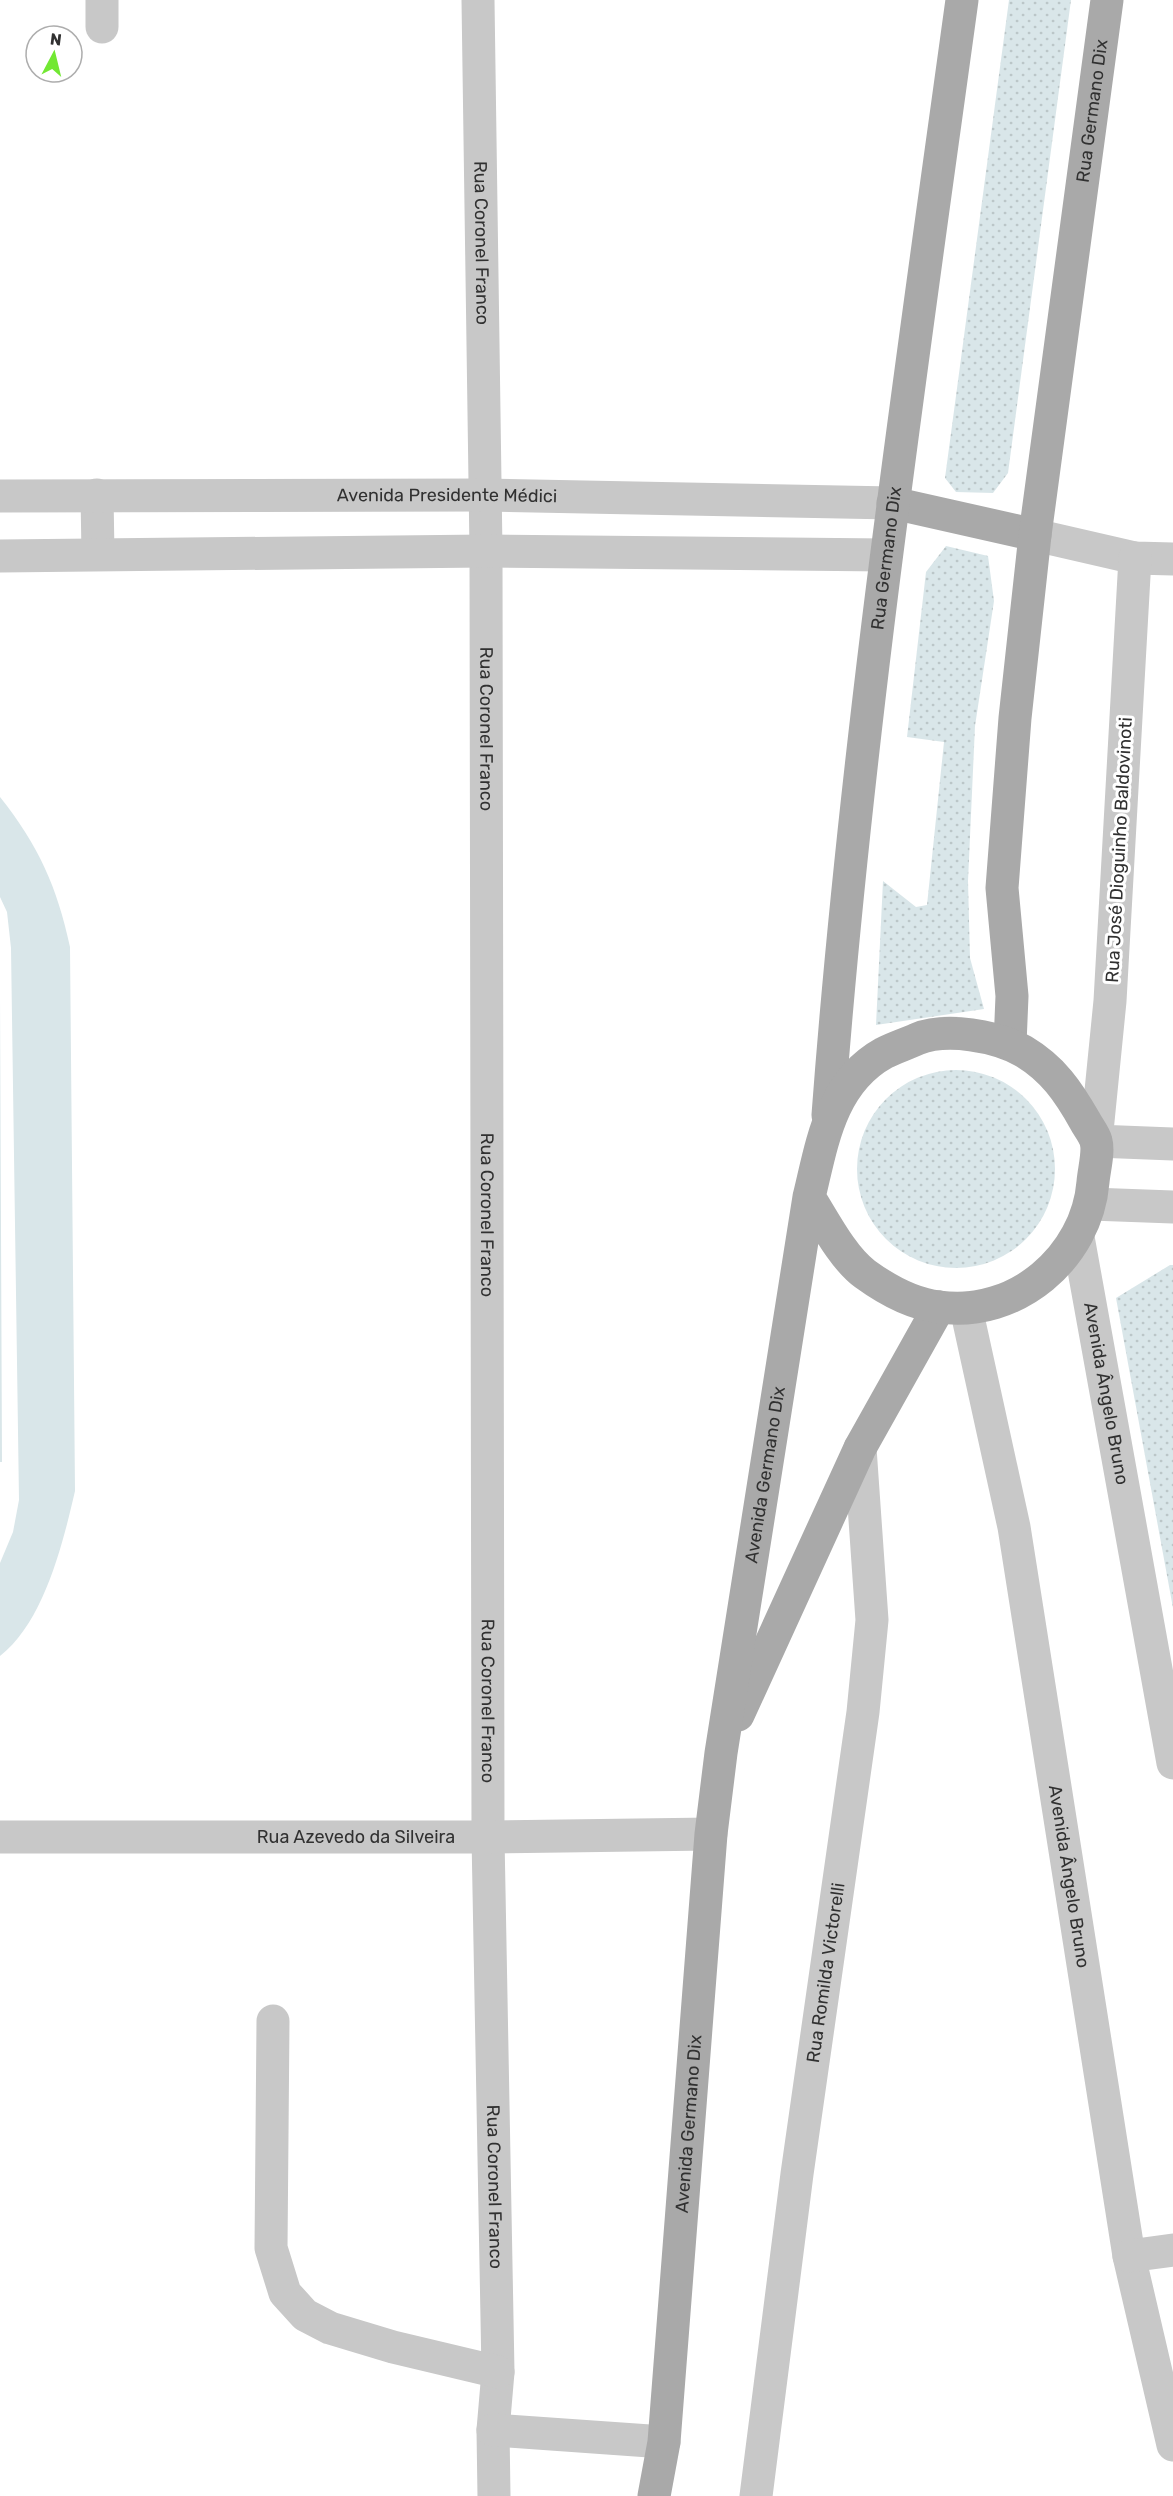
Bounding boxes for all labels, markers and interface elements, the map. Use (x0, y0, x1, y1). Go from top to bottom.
north arrow (24, 24, 84, 84)
text: N (49, 29, 63, 50)
street label: Rua Germano Dix (1072, 38, 1113, 184)
street label: Rua Coronel Franco (469, 161, 494, 325)
street label: Avenida Presidente Médici (337, 484, 557, 507)
street label: Rua Germano Dix (866, 485, 906, 631)
street label: Rua Coronel Franco (475, 647, 497, 811)
street label: Rua José Dioguinho Baldovinoti (1101, 717, 1137, 983)
street label: Rua Coronel Franco (476, 1133, 498, 1297)
street label: Avenida Ângelo Bruno (1079, 1300, 1134, 1486)
street label: Avenida Germano Dix (740, 1384, 790, 1565)
street label: Rua Coronel Franco (477, 1619, 499, 1783)
street label: Avenida Ângelo Bruno (1044, 1783, 1094, 1970)
street label: Rua Azevedo da Silveira (257, 1826, 455, 1848)
street label: Rua Romilda Victorelli (802, 1881, 849, 2064)
street label: Avenida Germano Dix (671, 2034, 706, 2214)
street label: Rua Coronel Franco (482, 2105, 507, 2269)

